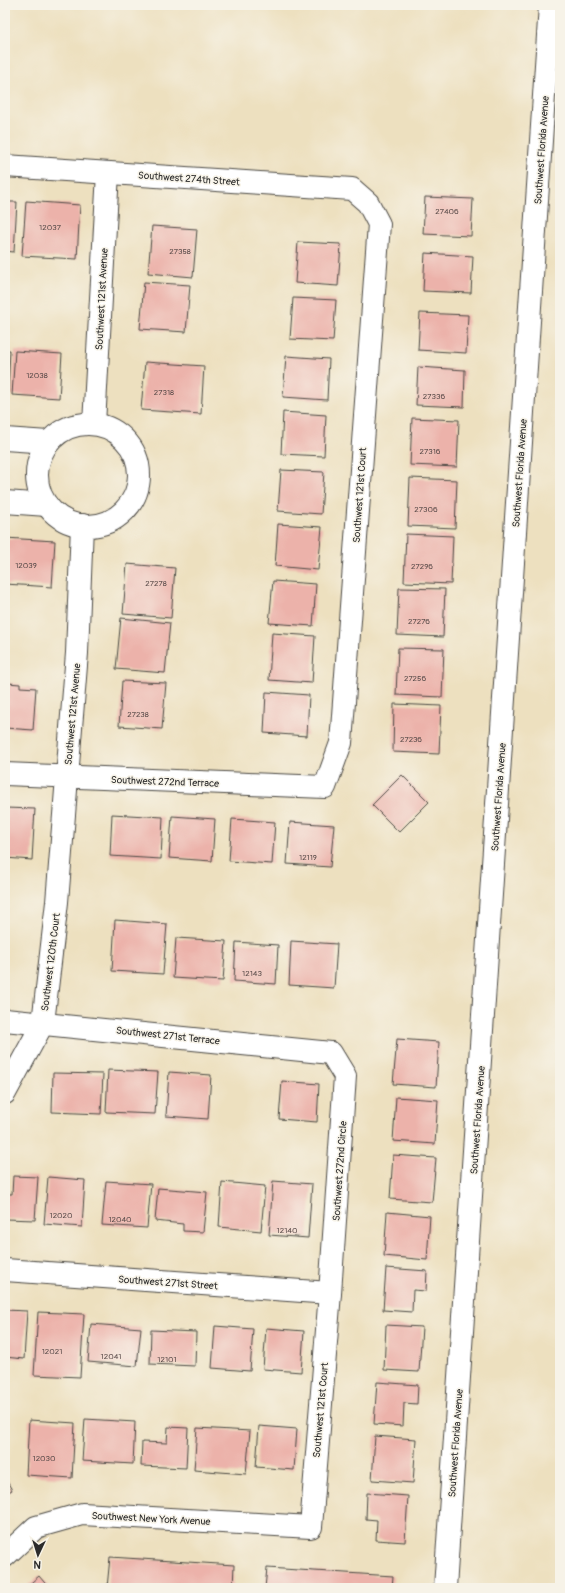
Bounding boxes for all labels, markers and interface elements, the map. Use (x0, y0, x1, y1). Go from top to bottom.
street label: Southwest Florida Avenue (532, 95, 552, 205)
street label: Southwest 274th Street (138, 169, 241, 189)
house number: 27406 (435, 207, 459, 216)
house number: 12037 (39, 223, 62, 232)
house number: 27358 (169, 247, 191, 256)
street label: Southwest 121st Avenue (93, 248, 111, 350)
house number: 12038 (26, 371, 48, 380)
house number: 27318 (154, 388, 174, 397)
house number: 27336 (423, 392, 445, 401)
street label: Southwest Florida Avenue (510, 418, 530, 528)
street label: Southwest 121st Court (351, 446, 369, 543)
house number: 27316 (420, 447, 441, 456)
house number: 27306 (414, 505, 438, 514)
house number: 12039 (15, 561, 37, 570)
house number: 27296 (411, 562, 433, 571)
house number: 27278 (145, 579, 167, 588)
house number: 27276 (408, 617, 430, 626)
street label: Southwest 121st Avenue (63, 663, 83, 765)
house number: 27256 (404, 674, 426, 683)
house number: 27238 (127, 710, 149, 719)
house number: 27236 (400, 735, 422, 744)
street label: Southwest Florida Avenue (489, 742, 509, 852)
street label: Southwest 272nd Terrace (111, 774, 219, 790)
house number: 12119 (299, 853, 317, 862)
street label: Southwest 120th Court (39, 911, 63, 1012)
house number: 12143 (242, 969, 262, 978)
street label: Southwest 271st Terrace (115, 1025, 221, 1047)
street label: Southwest Florida Avenue (468, 1065, 488, 1175)
street label: Southwest 272nd Circle (331, 1121, 349, 1222)
house number: 12020 (50, 1211, 73, 1220)
house number: 12040 (108, 1215, 132, 1224)
house number: 12140 (277, 1226, 298, 1235)
street label: Southwest 271st Street (118, 1274, 219, 1293)
house number: 12021 (42, 1347, 62, 1356)
house number: 12041 (101, 1352, 121, 1361)
house number: 12101 (157, 1355, 177, 1364)
street label: Southwest 121st Court (311, 1361, 331, 1458)
street label: Southwest Florida Avenue (446, 1388, 466, 1498)
house number: 12030 (33, 1454, 56, 1463)
street label: Southwest New York Avenue (91, 1510, 211, 1528)
north arrow (18, 1535, 58, 1575)
text: N (33, 1558, 42, 1571)

